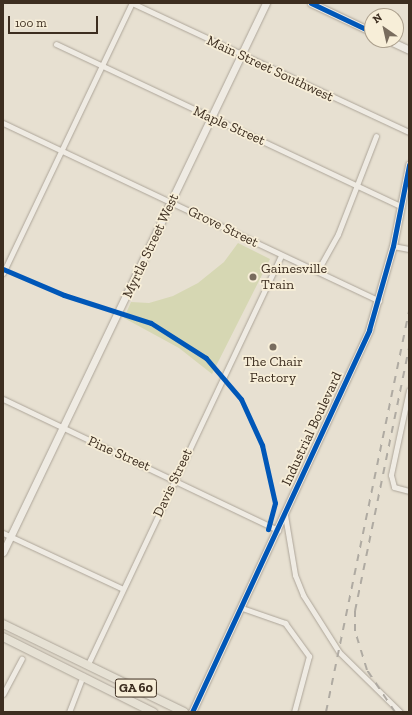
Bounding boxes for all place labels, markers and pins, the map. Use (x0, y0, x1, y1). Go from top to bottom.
place label: Gainesville Train (261, 261, 327, 294)
marker: Gainesville Train (248, 272, 258, 282)
marker: The Chair Factory (268, 342, 278, 352)
place label: The Chair Factory (243, 354, 303, 386)

